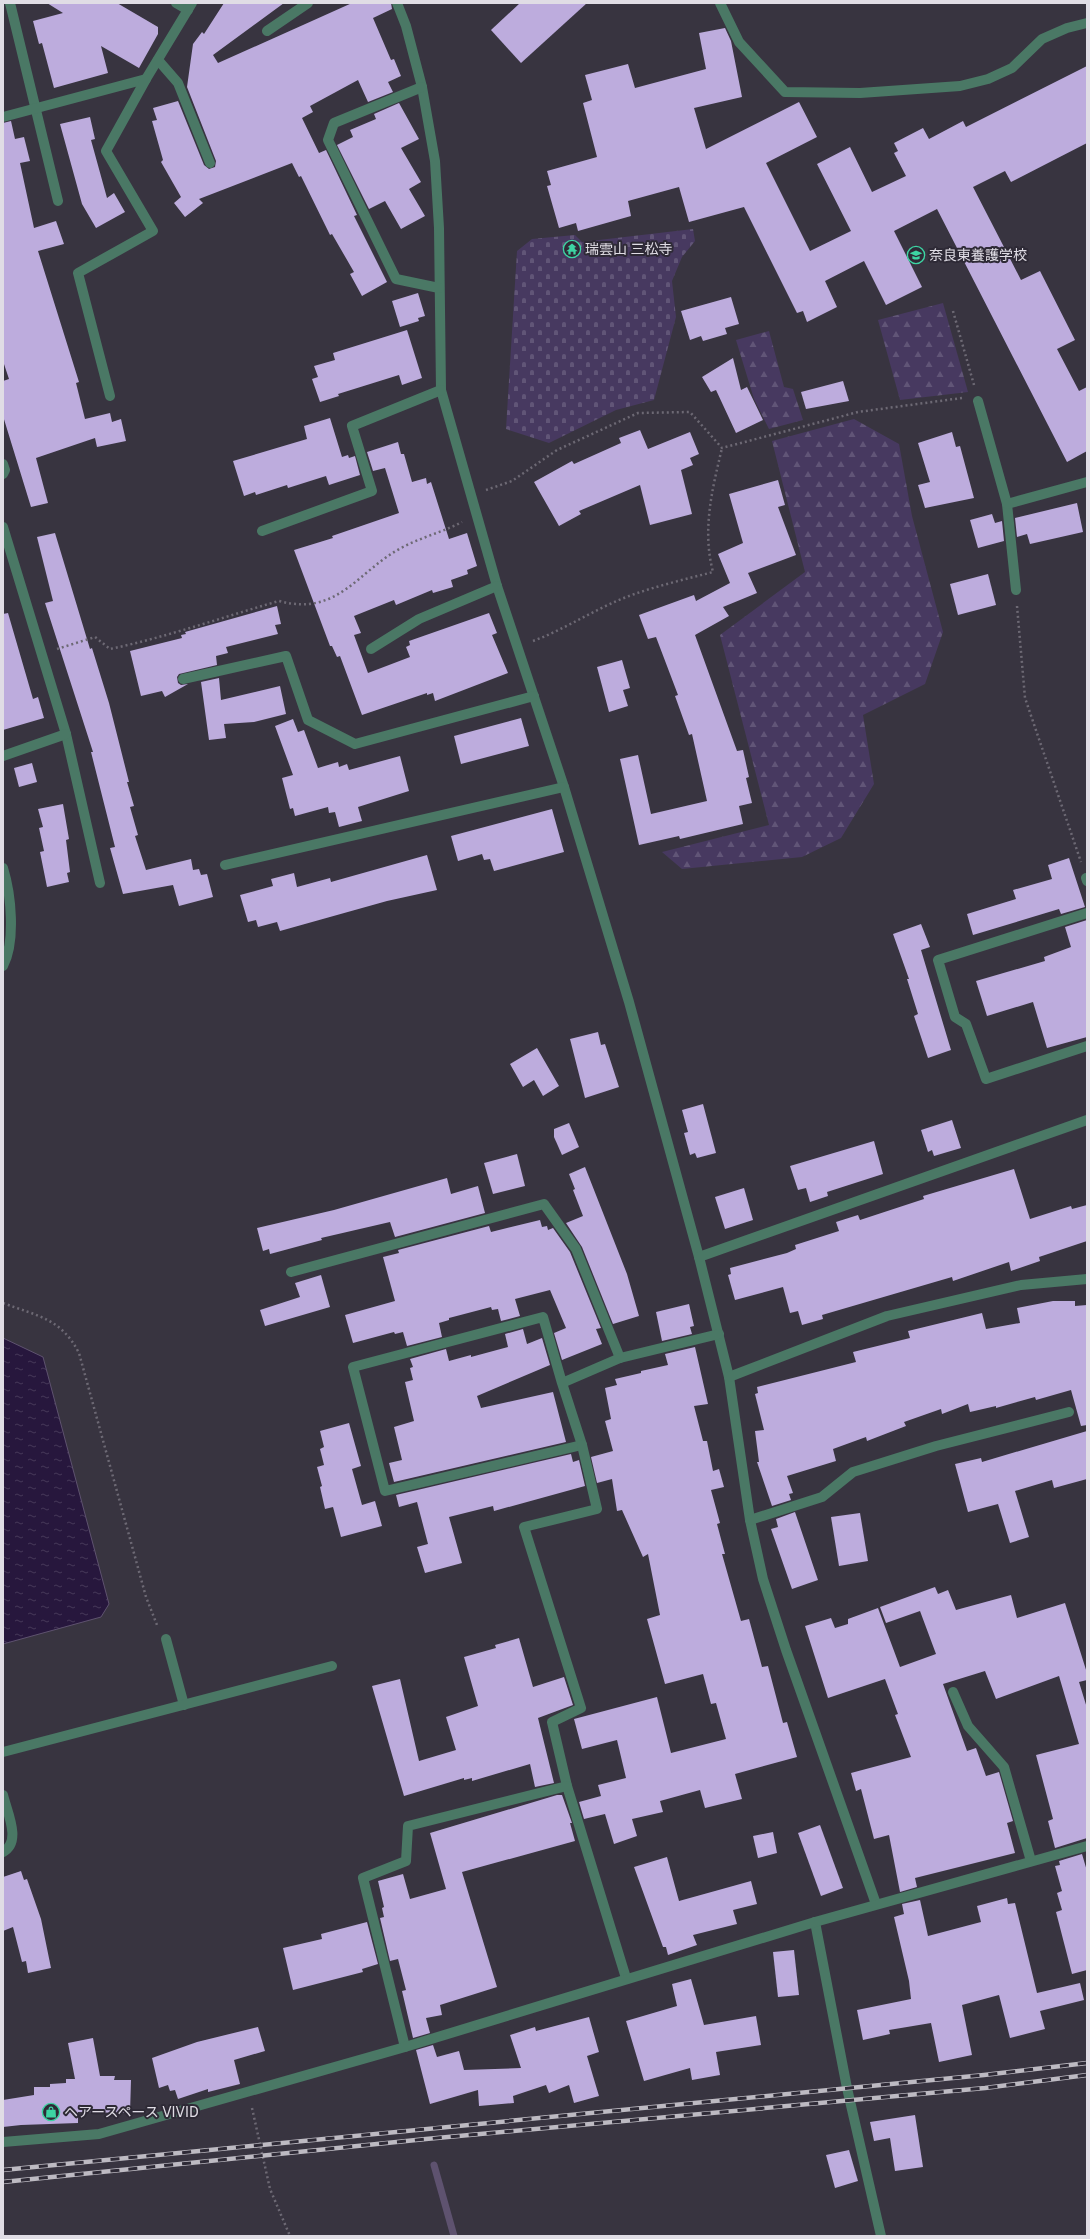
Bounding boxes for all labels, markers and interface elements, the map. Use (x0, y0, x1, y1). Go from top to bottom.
temple icon: 瑞雲山 三松寺 (562, 239, 582, 259)
place label: 瑞雲山 三松寺 (585, 241, 672, 257)
school or university icon: 奈良東養護学校 (906, 245, 926, 265)
place label: 奈良東養護学校 (929, 247, 1027, 263)
shop icon: ヘアースペース VIVID (41, 2102, 61, 2122)
place label: ヘアースペース VIVID (64, 2104, 199, 2120)

